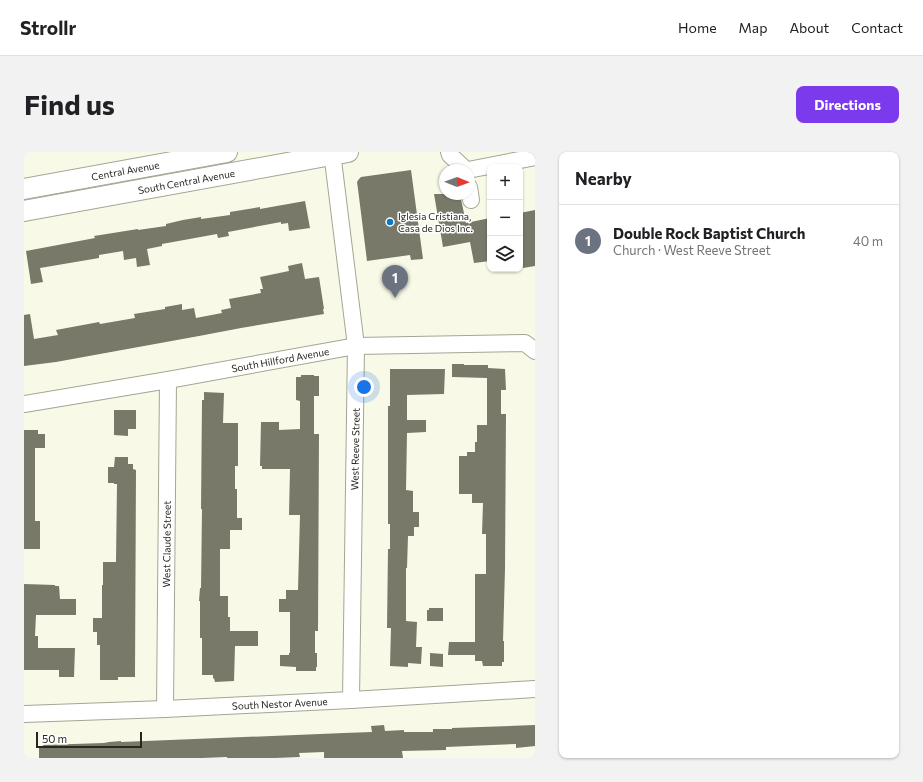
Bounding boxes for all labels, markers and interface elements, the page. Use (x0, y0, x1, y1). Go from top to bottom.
text: Strollr (20, 16, 76, 39)
text: Home (678, 19, 717, 36)
text: Map (739, 19, 767, 36)
text: About (789, 19, 829, 36)
text: Contact (851, 19, 903, 36)
button: Directions (796, 86, 899, 123)
text: Find us (24, 87, 115, 121)
street label: Central Avenue (90, 158, 160, 183)
north arrow (439, 164, 475, 200)
map controls (487, 164, 523, 272)
button: + (487, 164, 523, 200)
street label: South Central Avenue (137, 167, 236, 196)
text: Nearby (575, 168, 632, 189)
button: − (487, 200, 523, 236)
place label: Iglesia Cristiana, Casa de Dios Inc. (398, 210, 473, 234)
marker: Iglesia Cristiana, Casa de Dios Inc. (385, 217, 395, 227)
text: Double Rock Baptist Church (613, 224, 805, 242)
text: 1 (585, 233, 591, 249)
text: 40 m (853, 233, 883, 249)
button: layers (487, 236, 523, 272)
text: Church · West Reeve Street (613, 242, 771, 258)
pin: 1 (382, 265, 408, 298)
street label: South Hillford Avenue (230, 345, 330, 374)
your location (354, 377, 374, 397)
street label: West Reeve Street (348, 408, 362, 490)
street label: West Claude Street (160, 501, 173, 587)
street label: South Nestor Avenue (232, 695, 328, 712)
scale bar (36, 730, 142, 749)
text: 50 m (42, 732, 67, 745)

